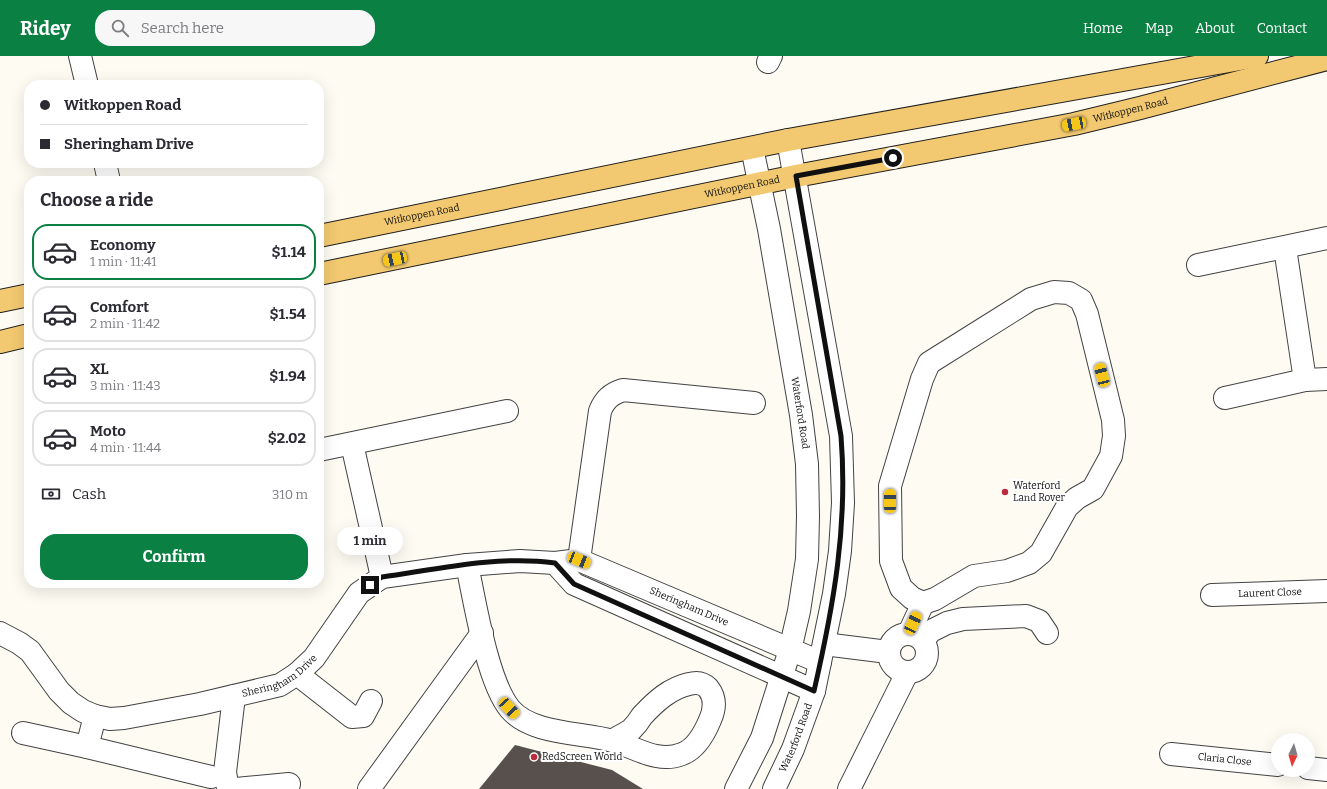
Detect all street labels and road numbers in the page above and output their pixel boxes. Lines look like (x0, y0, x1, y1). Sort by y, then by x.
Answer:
street label: Witkoppen Road (1092, 95, 1169, 125)
street label: Witkoppen Road (703, 173, 781, 201)
street label: Witkoppen Road (383, 201, 461, 229)
street label: Waterford Road (788, 376, 812, 450)
street label: Sheringham Drive (648, 584, 730, 629)
street label: Laurent Close (1238, 586, 1302, 600)
street label: Sheringham Drive (241, 652, 320, 700)
street label: Waterford Road (777, 702, 815, 774)
street label: Claria Close (1197, 751, 1252, 768)

